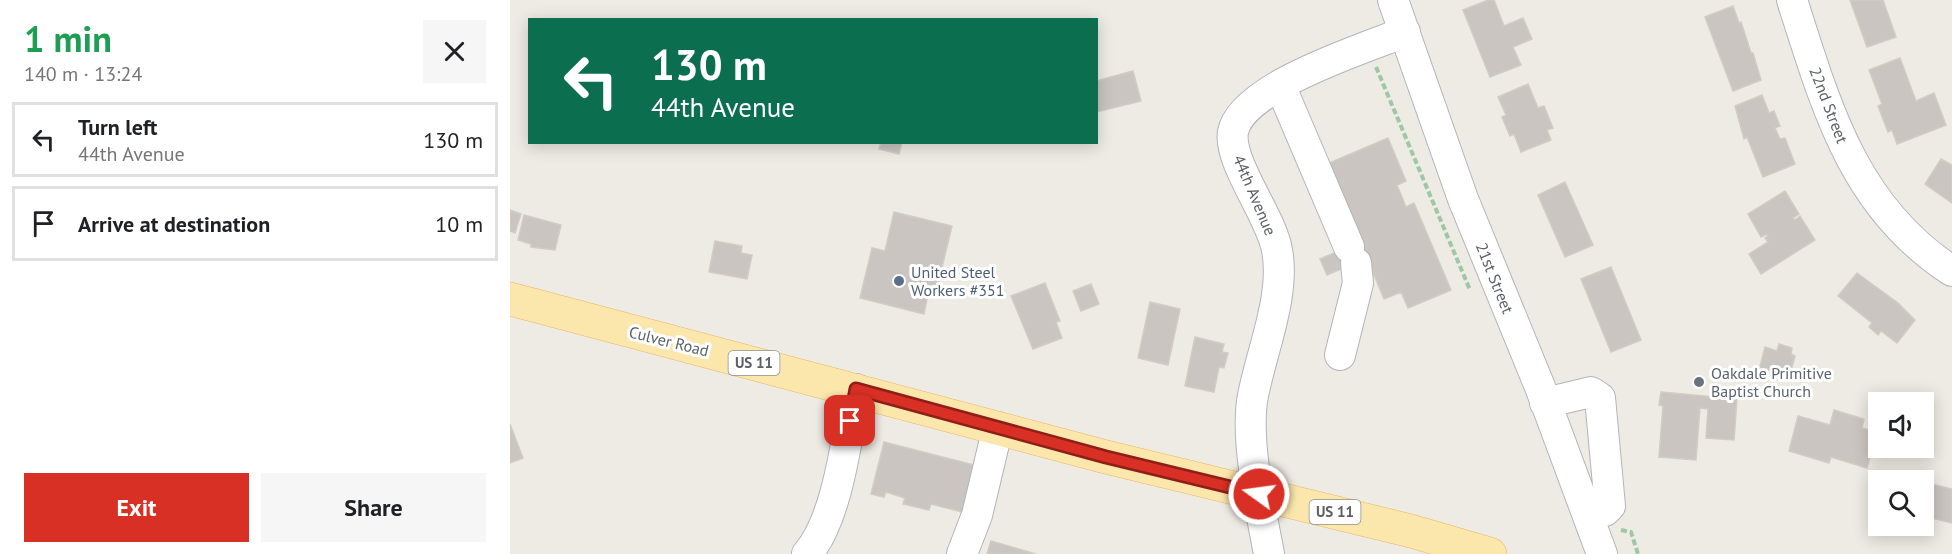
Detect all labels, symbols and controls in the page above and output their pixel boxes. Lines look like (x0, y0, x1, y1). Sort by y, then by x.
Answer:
text: 1 min (24, 15, 112, 62)
button: close (423, 20, 486, 83)
text: 130 m (651, 37, 767, 92)
icon: left (552, 42, 630, 120)
text: 140 m · 13:24 (24, 61, 142, 87)
street label: 22nd Street (1805, 64, 1853, 146)
text: 44th Avenue (651, 90, 795, 124)
text: Turn left (78, 113, 158, 141)
icon: left (27, 123, 60, 156)
text: 130 m (423, 126, 483, 154)
text: 44th Avenue (78, 141, 185, 167)
street label: 44th Avenue (1229, 152, 1281, 238)
icon: arrive (27, 207, 60, 240)
text: Arrive at destination (78, 210, 270, 238)
text: 10 m (435, 210, 483, 238)
street label: 21st Street (1472, 240, 1518, 317)
place label: United Steel Workers #351 (911, 262, 1005, 300)
marker: United Steel Workers #351 (892, 274, 906, 288)
street label: Culver Road (627, 321, 711, 361)
road number: US 11 (728, 351, 780, 375)
place label: Oakdale Primitive Baptist Church (1711, 363, 1832, 401)
marker: Oakdale Primitive Baptist Church (1692, 375, 1706, 389)
map controls (1868, 392, 1934, 536)
button: sound (1868, 392, 1934, 458)
pin (824, 395, 875, 446)
icon: arrive (833, 404, 866, 437)
position arrow (1227, 462, 1291, 526)
button: search (1868, 470, 1934, 536)
button: Exit (24, 473, 249, 542)
button: Share (261, 473, 486, 542)
road number: US 11 (1310, 500, 1360, 524)

